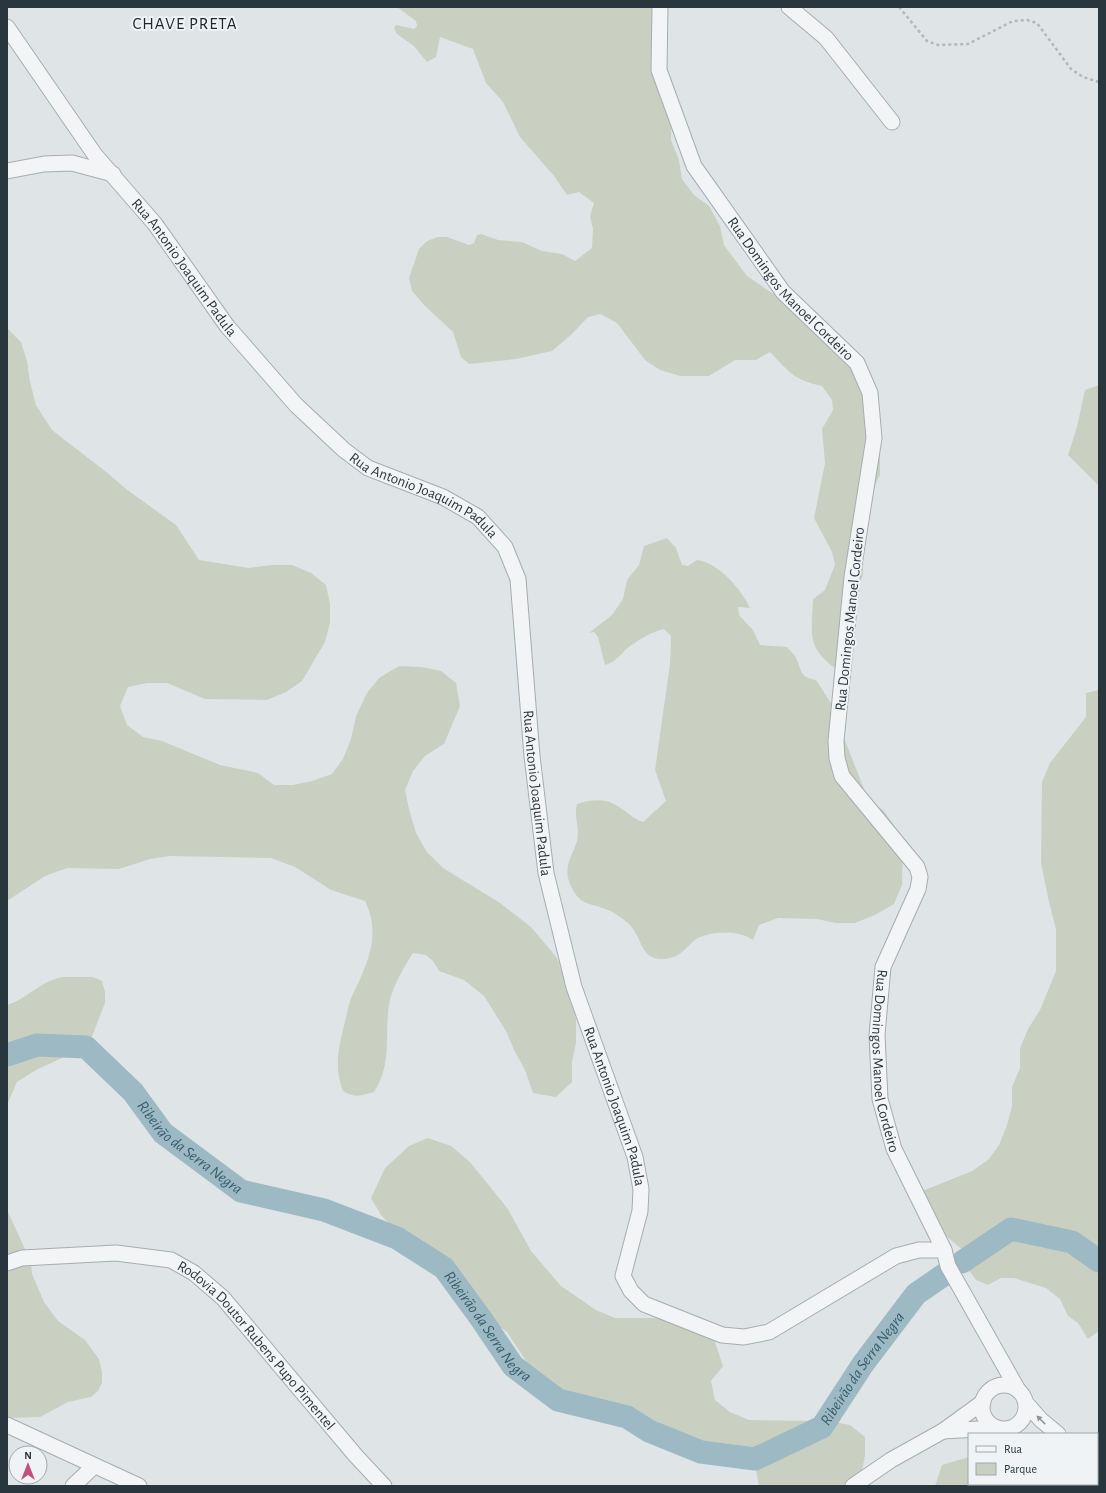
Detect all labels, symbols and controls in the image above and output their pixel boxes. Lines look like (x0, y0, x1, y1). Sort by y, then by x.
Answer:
district label: CHAVE PRETA (132, 15, 238, 32)
street label: Rua Antonio Joaquim Padula (129, 195, 240, 339)
street label: Rua Domingos Manoel Cordeiro (725, 214, 857, 363)
street label: Rua Antonio Joaquim Padula (347, 450, 501, 541)
street label: Rua Domingos Manoel Cordeiro (833, 526, 867, 712)
street label: Rua Antonio Joaquim Padula (521, 710, 554, 877)
street label: Rua Domingos Manoel Cordeiro (869, 969, 902, 1154)
street label: Rua Antonio Joaquim Padula (581, 1025, 648, 1187)
water label: Ribeirão da Serra Negra (134, 1098, 245, 1197)
street label: Rodovia Doutor Rubens Pupo Pimentel (175, 1258, 338, 1433)
water label: Ribeirão da Serra Negra (441, 1268, 534, 1385)
water label: Ribeirão da Serra Negra (817, 1309, 907, 1428)
one-way arrow (1036, 1415, 1046, 1425)
legend (968, 1433, 1098, 1485)
text: Rua (1004, 1443, 1023, 1455)
north arrow (8, 1445, 48, 1485)
text: N (24, 1450, 32, 1461)
text: Parque (1004, 1463, 1037, 1475)

